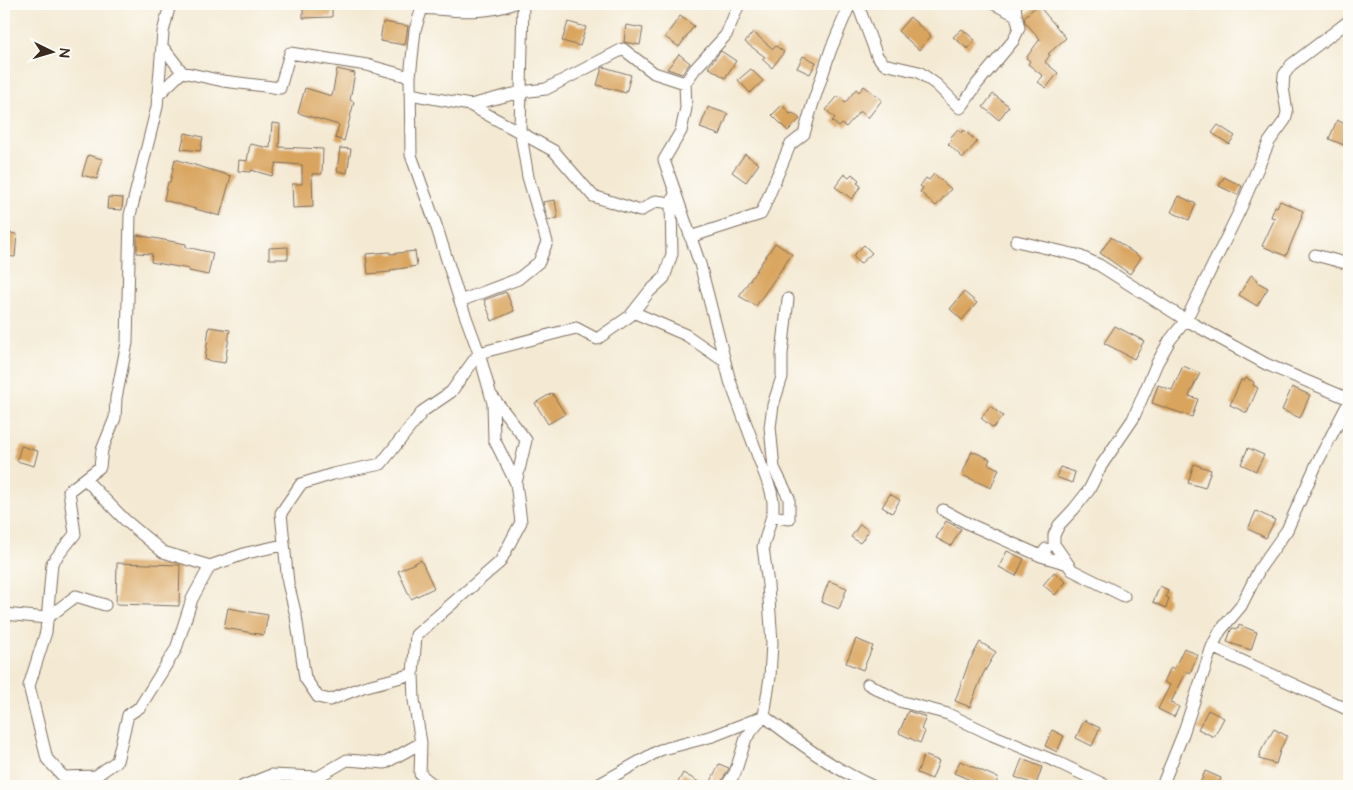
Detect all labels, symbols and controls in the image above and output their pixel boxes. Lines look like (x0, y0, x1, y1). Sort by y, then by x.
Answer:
north arrow (28, 28, 78, 78)
text: N (54, 48, 74, 59)

